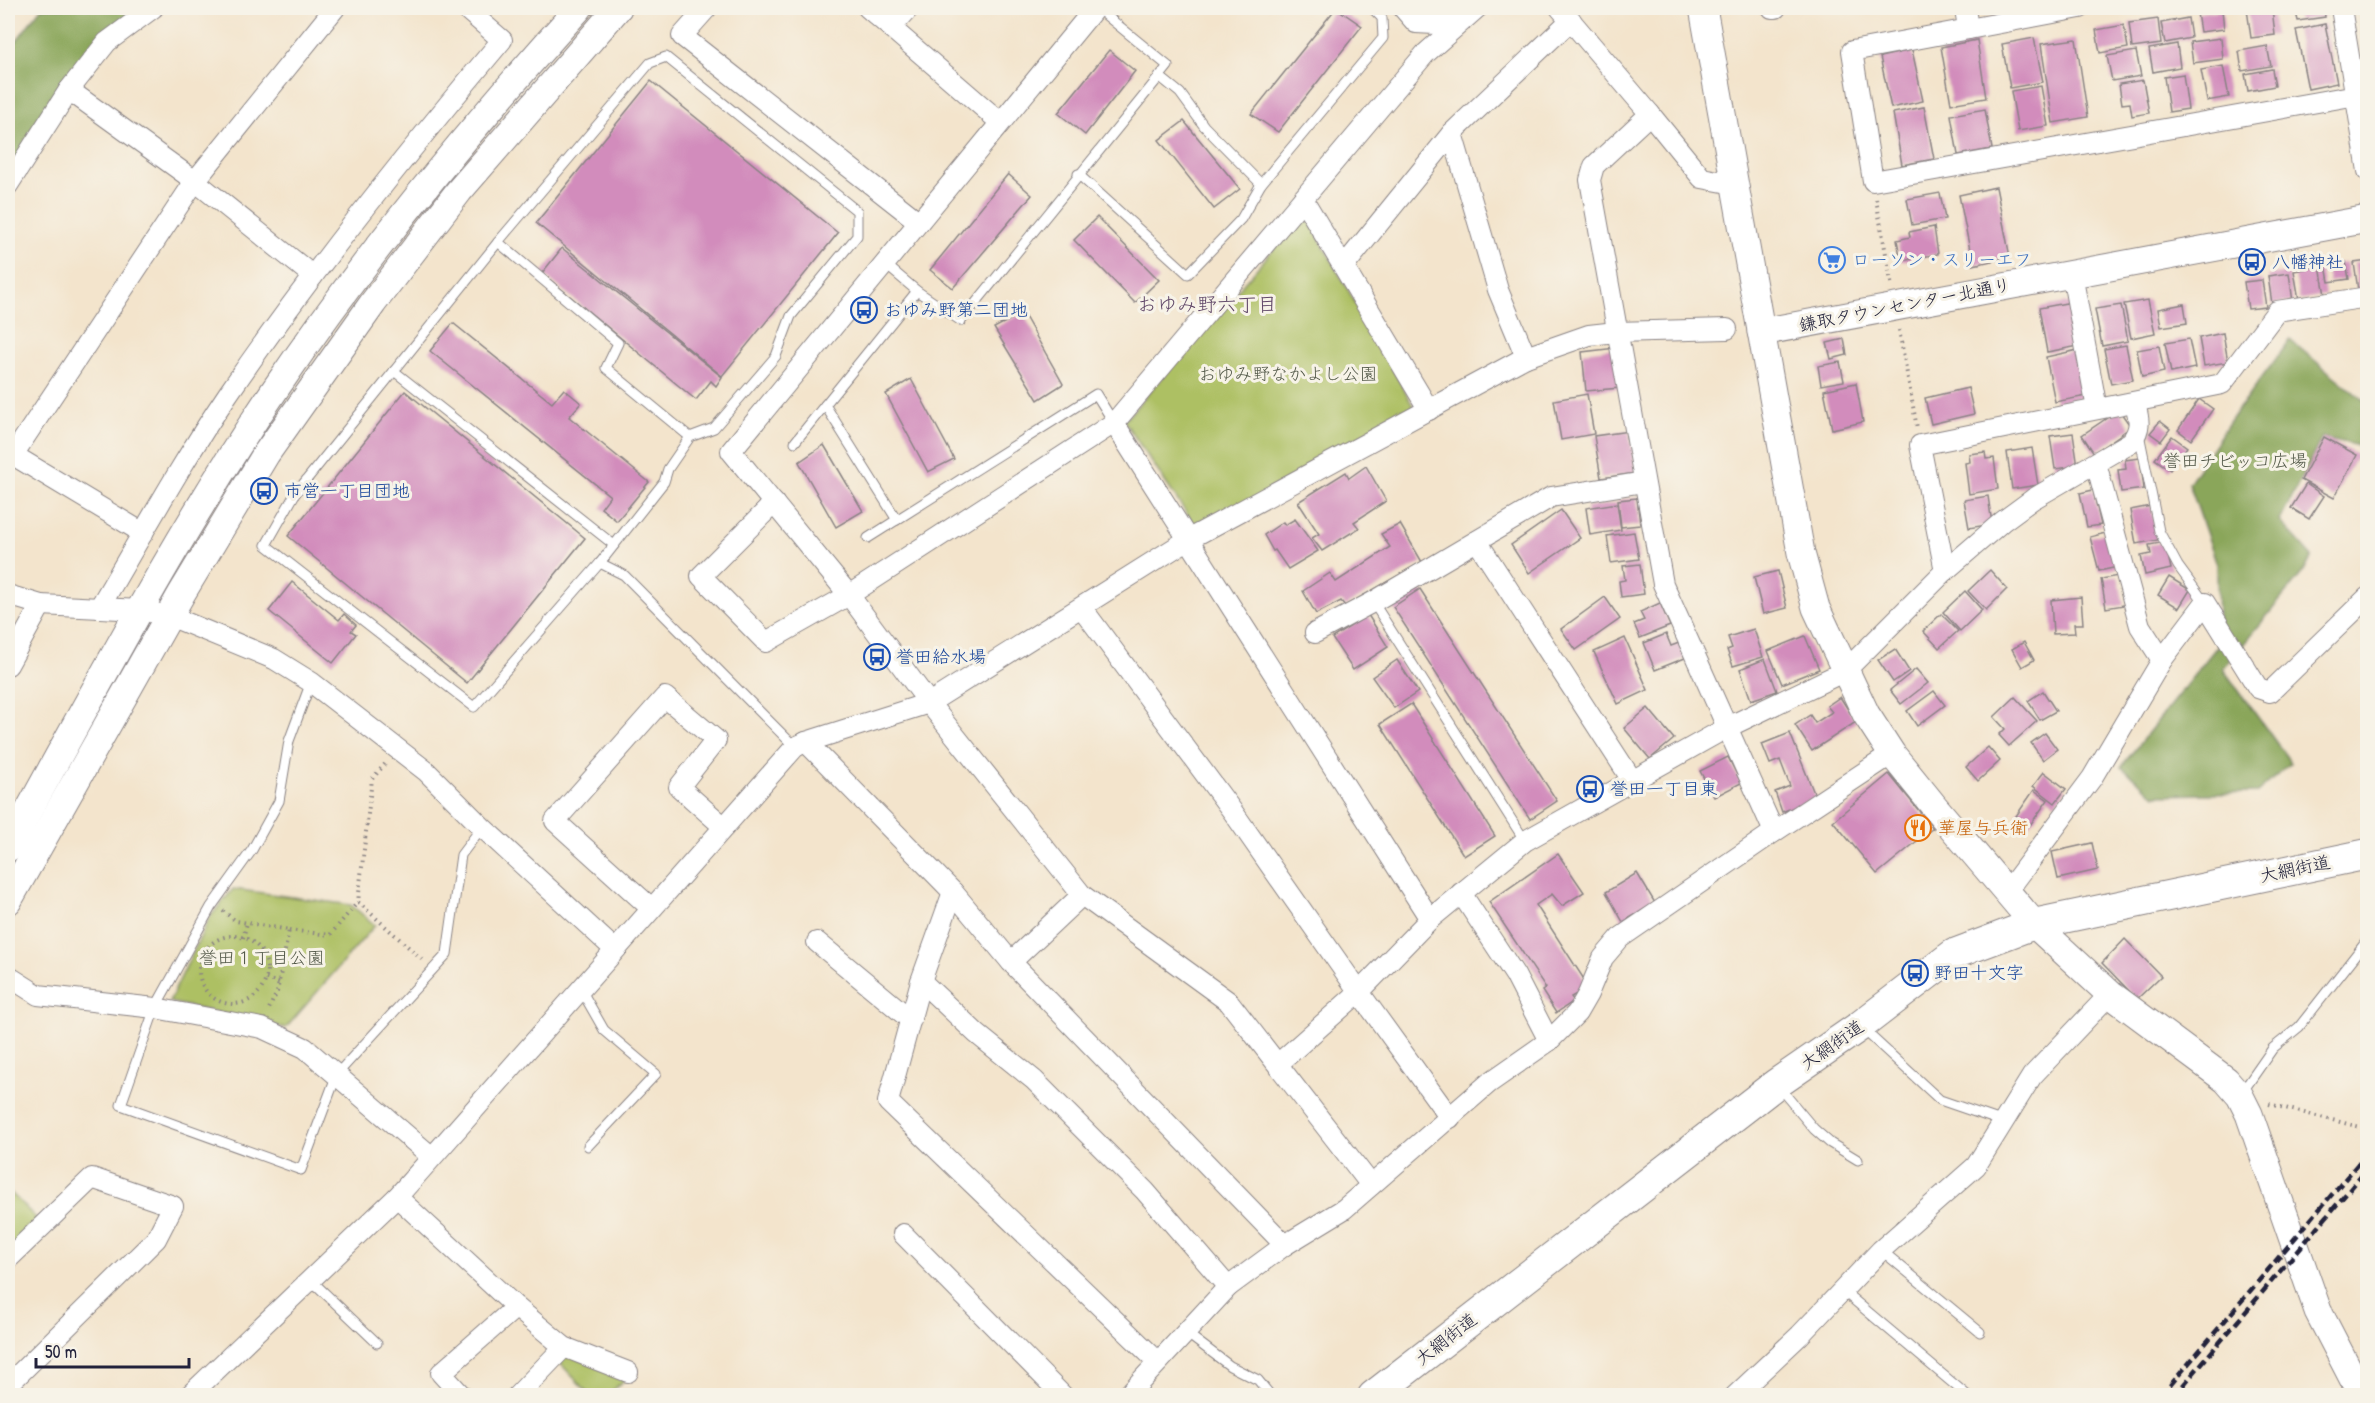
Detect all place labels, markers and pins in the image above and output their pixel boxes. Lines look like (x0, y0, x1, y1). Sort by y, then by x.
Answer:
supermarket icon: ローソン・スリーエフ (1817, 245, 1847, 275)
place label: ローソン・スリーエフ (1852, 247, 2032, 272)
bus stop icon: 八幡神社 (2237, 247, 2267, 277)
place label: 八幡神社 (2272, 249, 2344, 274)
bus stop icon: おゆみ野第二団地 (849, 295, 879, 325)
place label: おゆみ野第二団地 (884, 297, 1028, 322)
bus stop icon: 市営一丁目団地 (249, 476, 279, 506)
place label: 市営一丁目団地 (284, 478, 410, 503)
bus stop icon: 誉田給水場 (862, 642, 892, 672)
place label: 誉田給水場 (896, 644, 986, 669)
bus stop icon: 誉田一丁目東 (1575, 774, 1605, 804)
place label: 誉田一丁目東 (1610, 776, 1718, 801)
restaurant icon: 華屋与兵衛 (1903, 813, 1933, 843)
place label: 華屋与兵衛 (1938, 815, 2028, 840)
bus stop icon: 野田十文字 (1900, 958, 1930, 988)
place label: 野田十文字 (1934, 960, 2024, 985)

